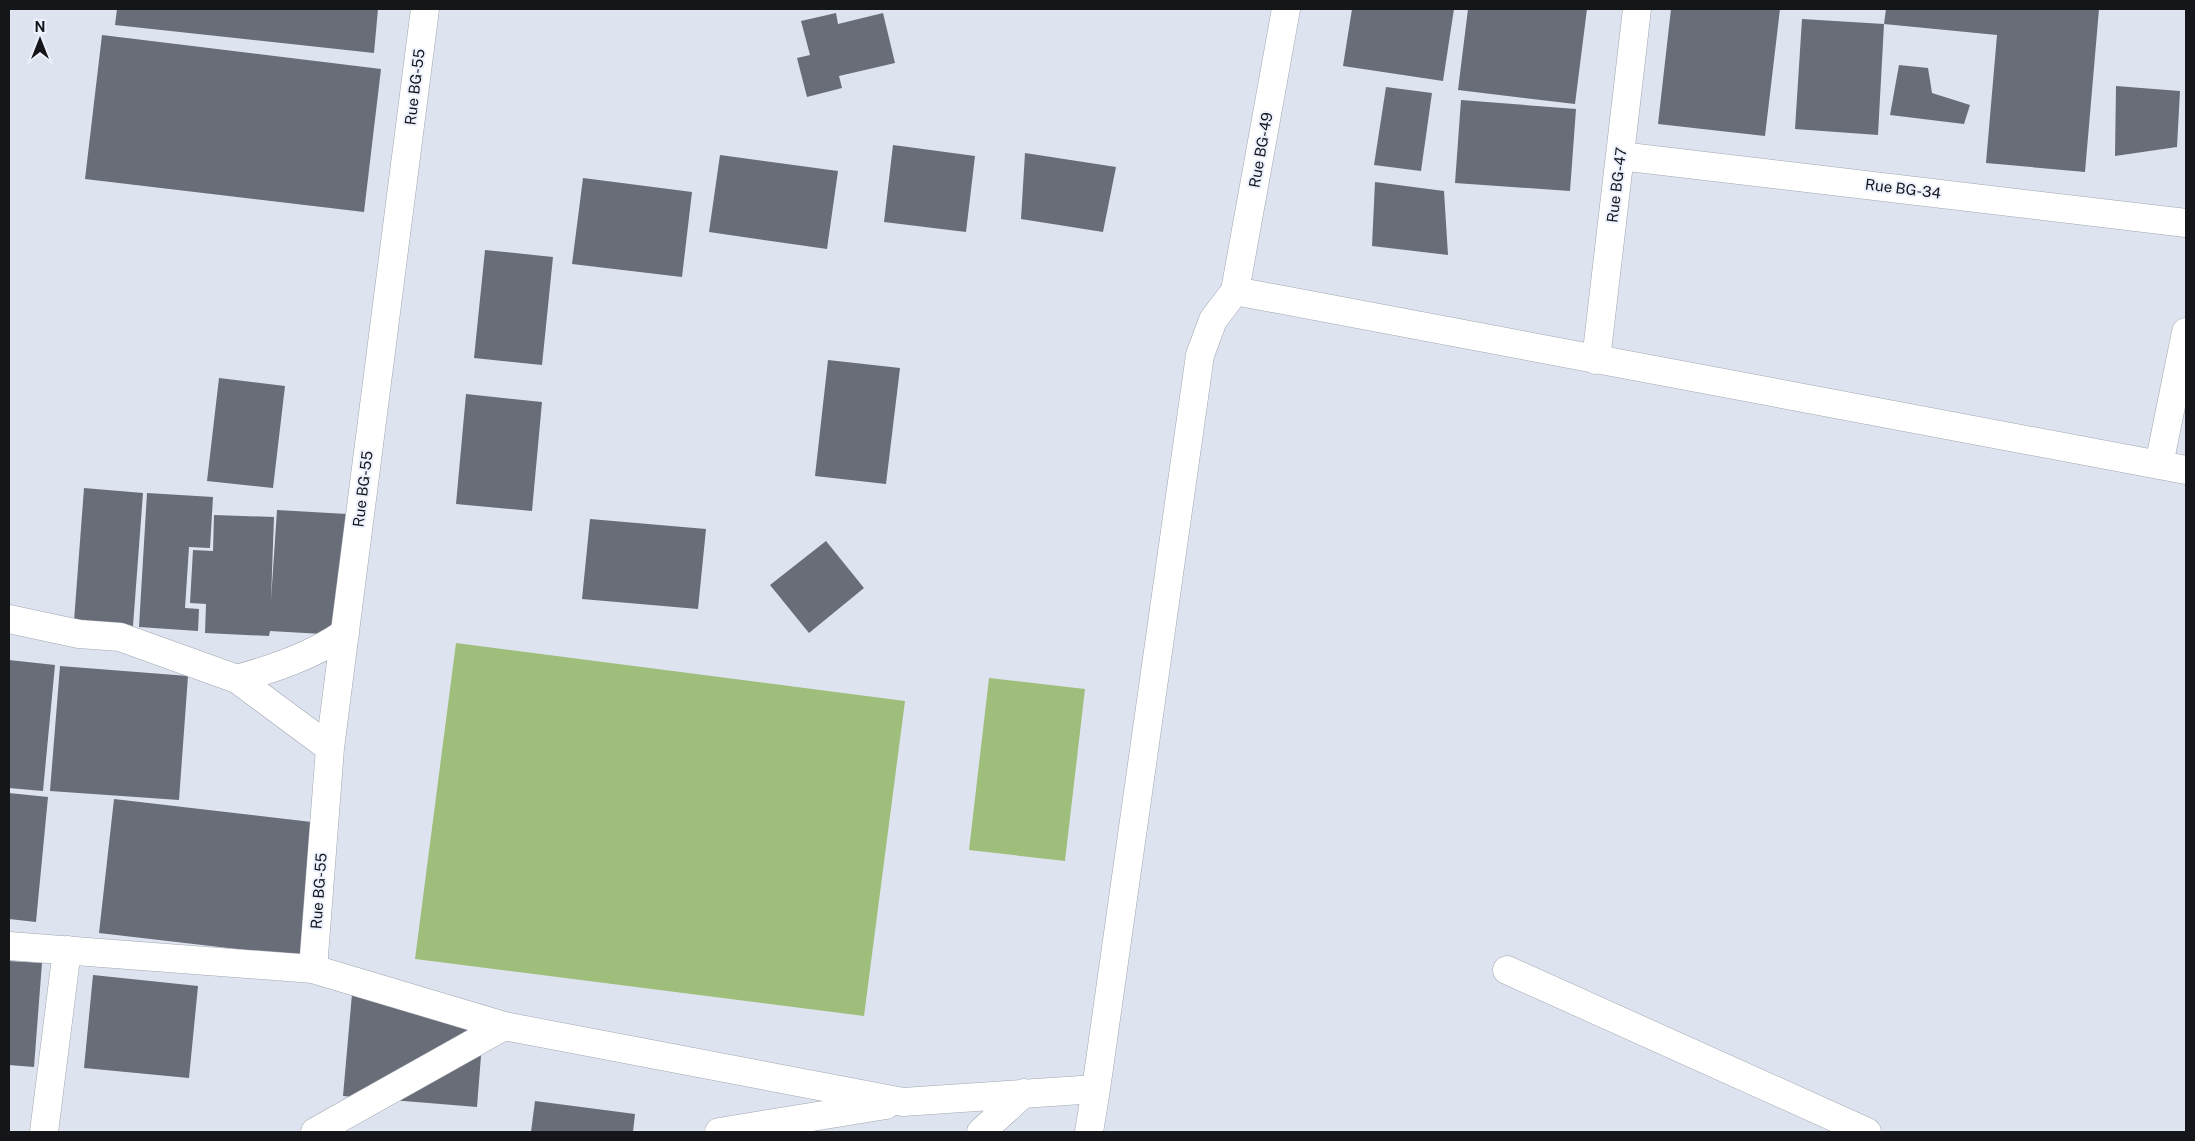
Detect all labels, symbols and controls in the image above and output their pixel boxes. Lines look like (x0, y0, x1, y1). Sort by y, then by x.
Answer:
north arrow (15, 15, 65, 65)
text: N (35, 19, 45, 35)
street label: Rue BG-55 (401, 48, 428, 126)
street label: Rue BG-49 (1246, 111, 1275, 189)
street label: Rue BG-47 (1603, 146, 1630, 224)
street label: Rue BG-34 (1864, 175, 1942, 202)
street label: Rue BG-55 (349, 450, 376, 528)
street label: Rue BG-55 (307, 852, 330, 930)

